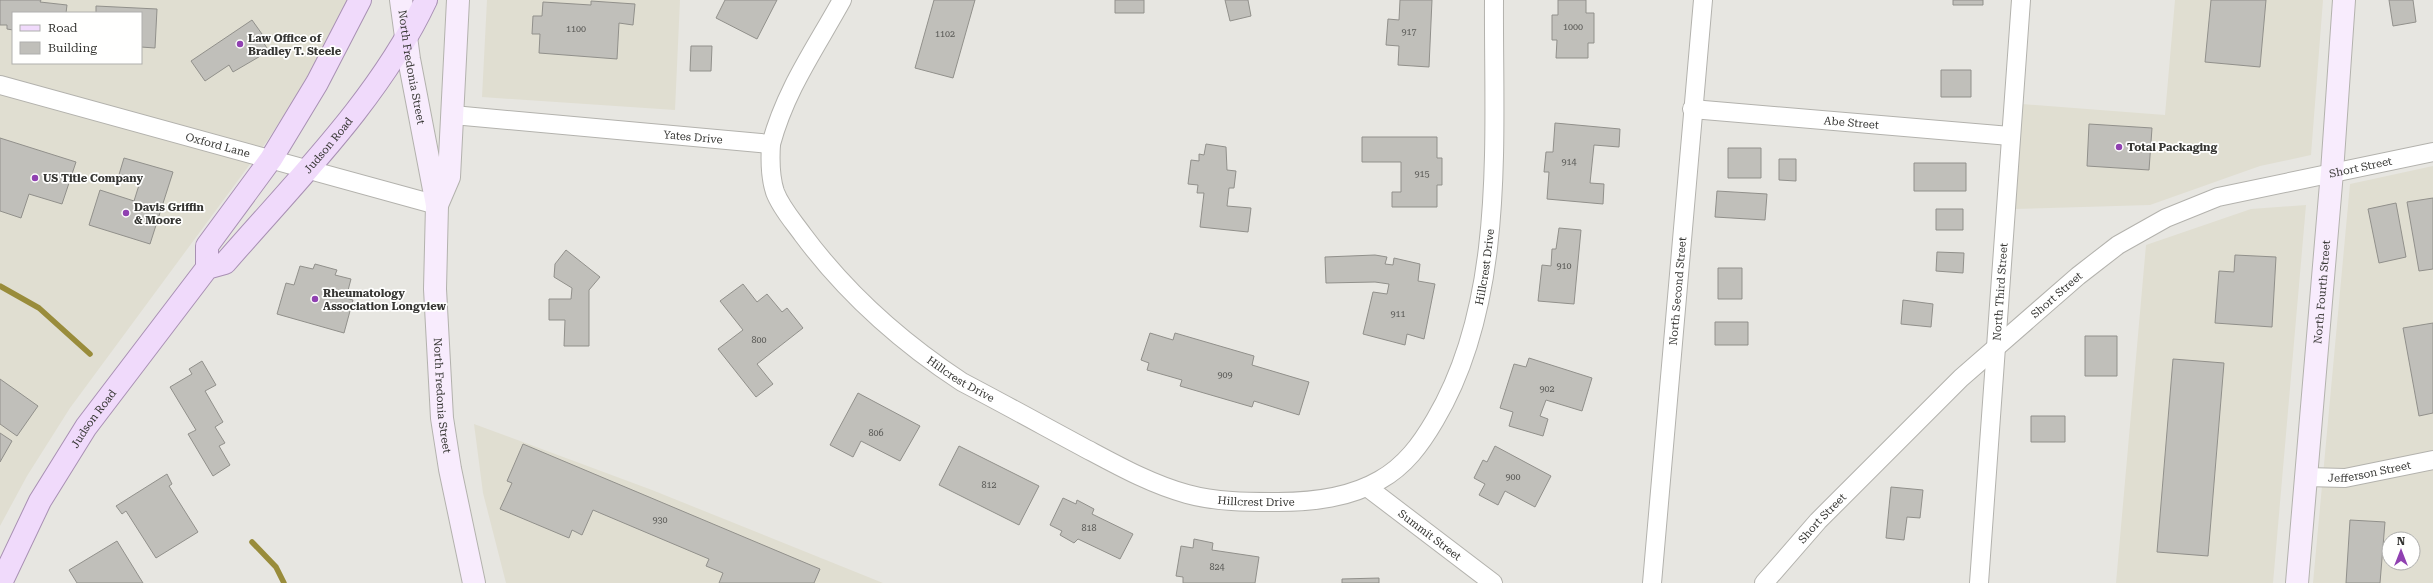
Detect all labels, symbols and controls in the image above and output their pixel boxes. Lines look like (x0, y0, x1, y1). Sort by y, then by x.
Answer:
street label: North Fredonia Street (396, 9, 428, 126)
legend (12, 12, 142, 64)
text: Road (48, 21, 78, 35)
house number: 1000 (1563, 22, 1583, 32)
house number: 1100 (566, 24, 586, 34)
house number: 917 (1401, 27, 1417, 37)
house number: 1102 (935, 29, 955, 39)
place label: Law Office of Bradley T. Steele (248, 32, 342, 58)
marker: Law Office of Bradley T. Steele (235, 39, 245, 49)
text: Building (48, 41, 97, 55)
street label: Abe Street (1823, 114, 1880, 131)
street label: Judson Road (301, 115, 355, 176)
street label: Yates Drive (663, 128, 723, 146)
street label: Oxford Lane (184, 130, 252, 160)
place label: Total Packaging (2127, 141, 2217, 154)
marker: Total Packaging (2114, 142, 2124, 152)
street label: Short Street (2328, 154, 2393, 180)
house number: 914 (1561, 157, 1577, 167)
house number: 915 (1414, 169, 1430, 179)
place label: US Title Company (43, 172, 144, 185)
marker: US Title Company (30, 173, 40, 183)
place label: Davis Griffin & Moore (134, 201, 204, 227)
marker: Davis Griffin & Moore (121, 208, 131, 218)
street label: Hillcrest Drive (1472, 228, 1496, 306)
street label: North Second Street (1666, 236, 1689, 346)
street label: North Fourth Street (2311, 240, 2333, 345)
street label: North Third Street (1990, 242, 2010, 341)
house number: 910 (1556, 261, 1572, 271)
street label: Short Street (2028, 269, 2085, 321)
place label: Rheumatology Association Longview (323, 287, 446, 313)
marker: Rheumatology Association Longview (310, 294, 320, 304)
house number: 911 (1390, 309, 1406, 319)
house number: 800 (751, 335, 767, 345)
street label: North Fredonia Street (431, 337, 454, 454)
street label: Hillcrest Drive (924, 353, 997, 405)
house number: 909 (1217, 370, 1233, 380)
house number: 902 (1539, 384, 1555, 394)
street label: Judson Road (68, 387, 119, 450)
house number: 806 (868, 428, 884, 438)
street label: Jefferson Street (2328, 458, 2412, 485)
house number: 900 (1505, 472, 1521, 482)
house number: 812 (981, 480, 997, 490)
street label: Short Street (1795, 490, 1849, 546)
street label: Hillcrest Drive (1217, 493, 1295, 509)
street label: Summit Street (1396, 507, 1464, 563)
house number: 930 (652, 515, 668, 525)
house number: 818 (1081, 523, 1097, 533)
north arrow (2381, 531, 2421, 571)
text: N (2397, 535, 2406, 548)
house number: 824 (1209, 562, 1225, 572)

